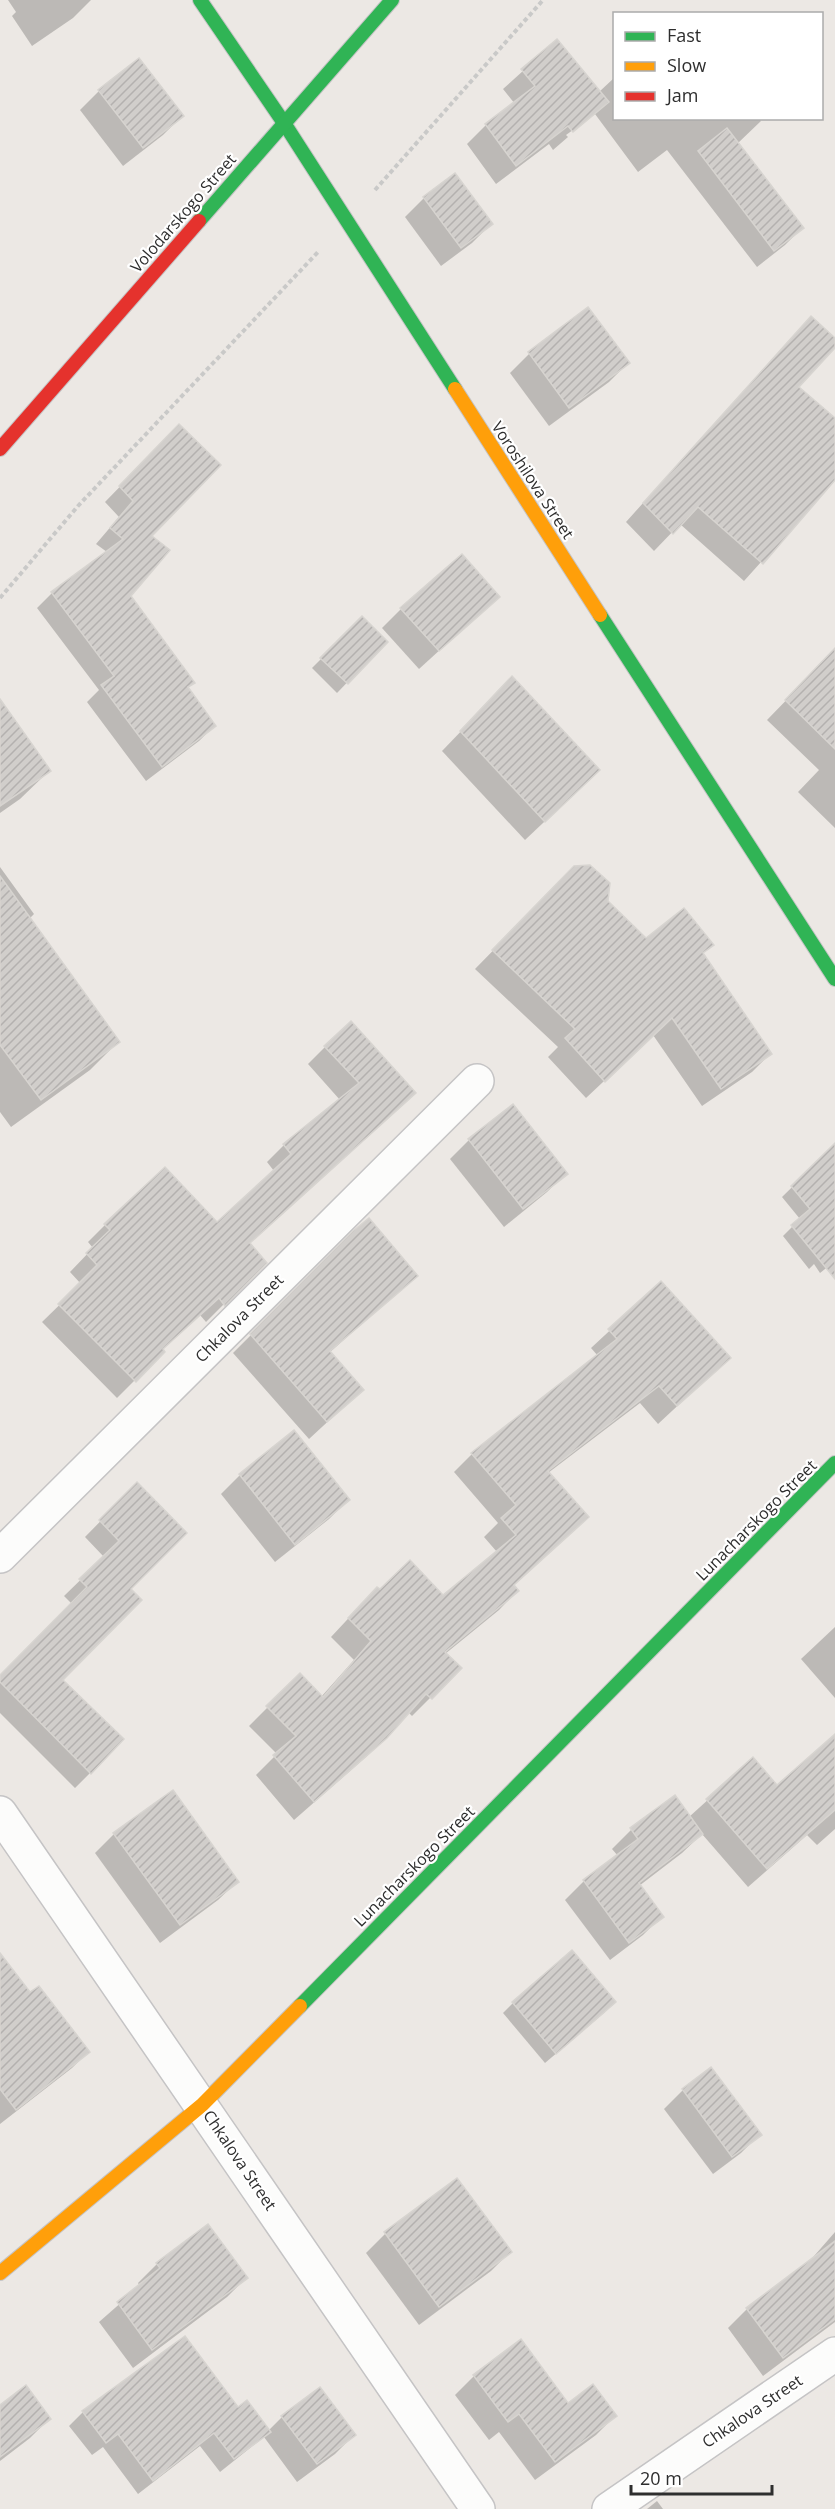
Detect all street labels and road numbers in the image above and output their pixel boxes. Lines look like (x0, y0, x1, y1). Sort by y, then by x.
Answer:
street label: Volodarskogo Street (125, 149, 241, 277)
street label: Voroshilova Street (487, 417, 579, 543)
street label: Chkalova Street (190, 1269, 288, 1367)
street label: Lunacharskogo Street (691, 1455, 821, 1585)
street label: Lunacharskogo Street (349, 1801, 479, 1931)
street label: Chkalova Street (198, 2106, 282, 2215)
street label: Chkalova Street (698, 2369, 807, 2453)

